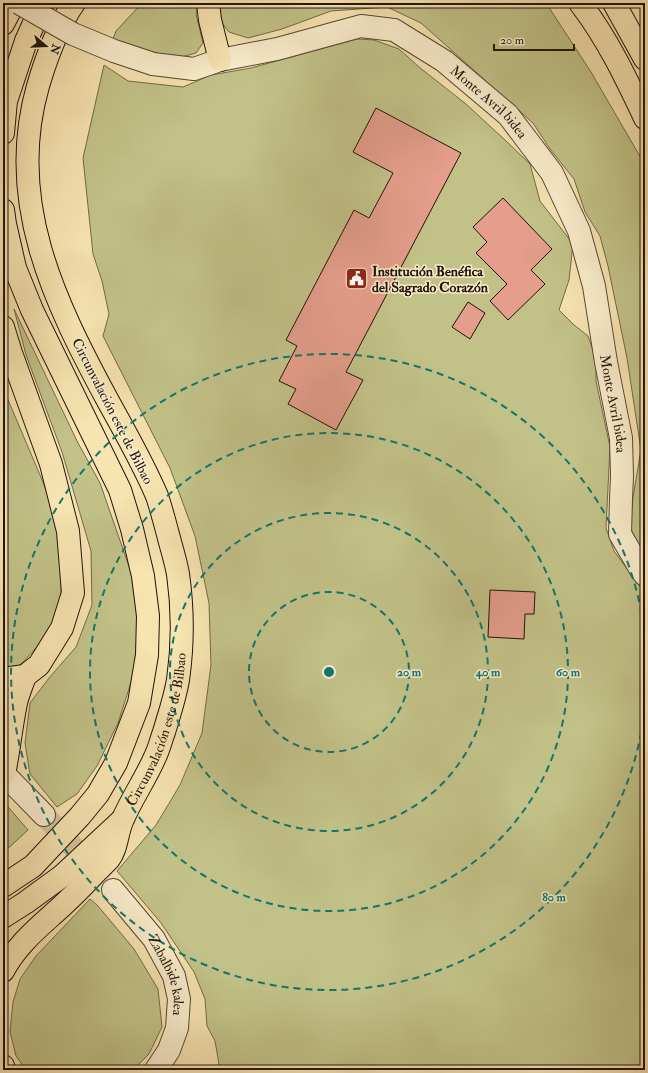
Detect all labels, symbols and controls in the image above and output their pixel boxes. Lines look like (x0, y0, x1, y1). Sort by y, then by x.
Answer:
north arrow (26, 26, 66, 66)
scale bar (494, 26, 574, 52)
text: 20 m (500, 33, 525, 48)
text: N (47, 41, 63, 57)
street label: Monte Avril bidea (447, 62, 531, 142)
place label: Institución Benéfica del Sagrado Corazón (372, 263, 489, 297)
public building icon: Institución Benéfica del Sagrado Corazón (343, 266, 369, 292)
street label: Circunvalación este de Bilbao (68, 335, 157, 487)
street label: Monte Avril bidea (596, 354, 629, 453)
street label: Circunvalación este de Bilbao (123, 652, 190, 809)
centre of rings (322, 665, 336, 679)
text: 20 m (397, 665, 422, 680)
text: 40 m (475, 665, 501, 680)
text: 60 m (556, 665, 581, 680)
text: 80 m (542, 890, 566, 905)
street label: Zabalbide kalea (144, 932, 187, 1016)

